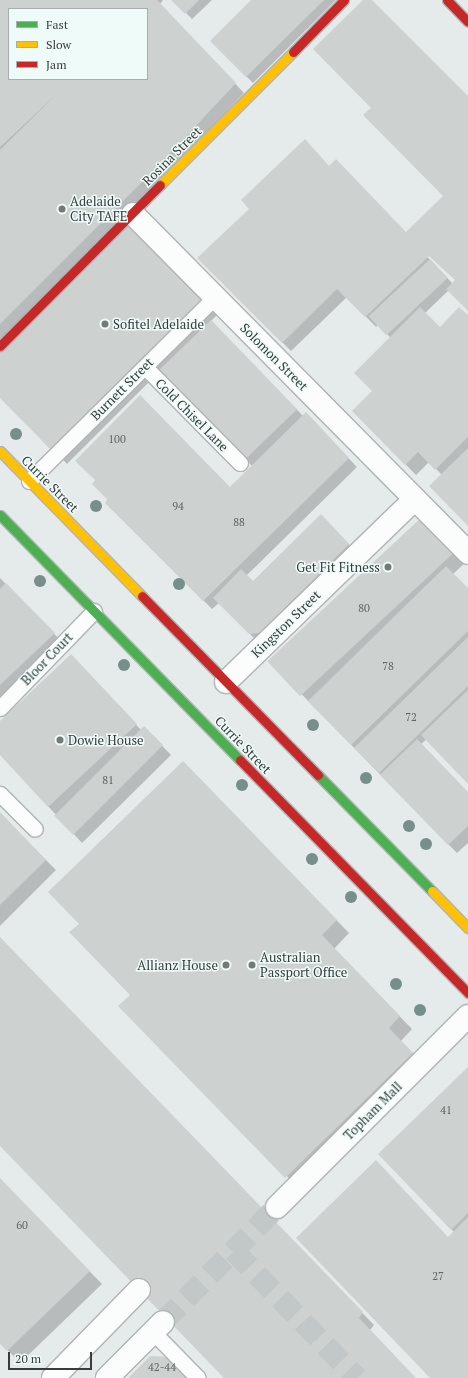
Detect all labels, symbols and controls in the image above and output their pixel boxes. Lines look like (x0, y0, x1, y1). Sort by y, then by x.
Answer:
legend (8, 8, 148, 80)
text: Fast (46, 17, 68, 32)
text: Slow (46, 37, 71, 52)
text: Jam (46, 57, 67, 72)
street label: Rosina Street (139, 123, 205, 189)
place label: Adelaide City TAFE (70, 194, 127, 225)
marker: Adelaide City TAFE (57, 204, 67, 214)
place label: Sofitel Adelaide (113, 316, 204, 332)
marker: Sofitel Adelaide (100, 319, 110, 329)
street label: Solomon Street (237, 320, 311, 394)
street label: Burnett Street (87, 354, 157, 424)
street label: Cold Chisel Lane (152, 375, 232, 455)
house number: 100 (108, 432, 126, 446)
street label: Currie Street (18, 452, 82, 516)
house number: 94 (172, 499, 184, 513)
house number: 88 (233, 515, 245, 529)
place label: Get Fit Fitness (296, 559, 380, 575)
marker: Get Fit Fitness (383, 562, 393, 572)
street label: Kingston Street (248, 587, 324, 661)
house number: 80 (358, 601, 370, 615)
street label: Bloor Court (18, 629, 76, 689)
house number: 78 (382, 659, 394, 673)
house number: 72 (405, 710, 417, 724)
street label: Currie Street (212, 713, 274, 777)
place label: Dowie House (68, 732, 144, 748)
marker: Dowie House (55, 735, 65, 745)
house number: 81 (102, 773, 114, 787)
place label: Australian Passport Office (260, 950, 347, 981)
place label: Allianz House (137, 957, 218, 973)
marker: Allianz House (221, 960, 231, 970)
marker: Australian Passport Office (247, 960, 257, 970)
street label: Topham Mall (341, 1079, 405, 1143)
house number: 41 (440, 1103, 452, 1117)
house number: 60 (16, 1218, 28, 1232)
house number: 27 (432, 1269, 444, 1283)
scale bar (10, 1344, 94, 1370)
text: 20 m (15, 1351, 41, 1366)
house number: 42-44 (148, 1360, 176, 1374)

